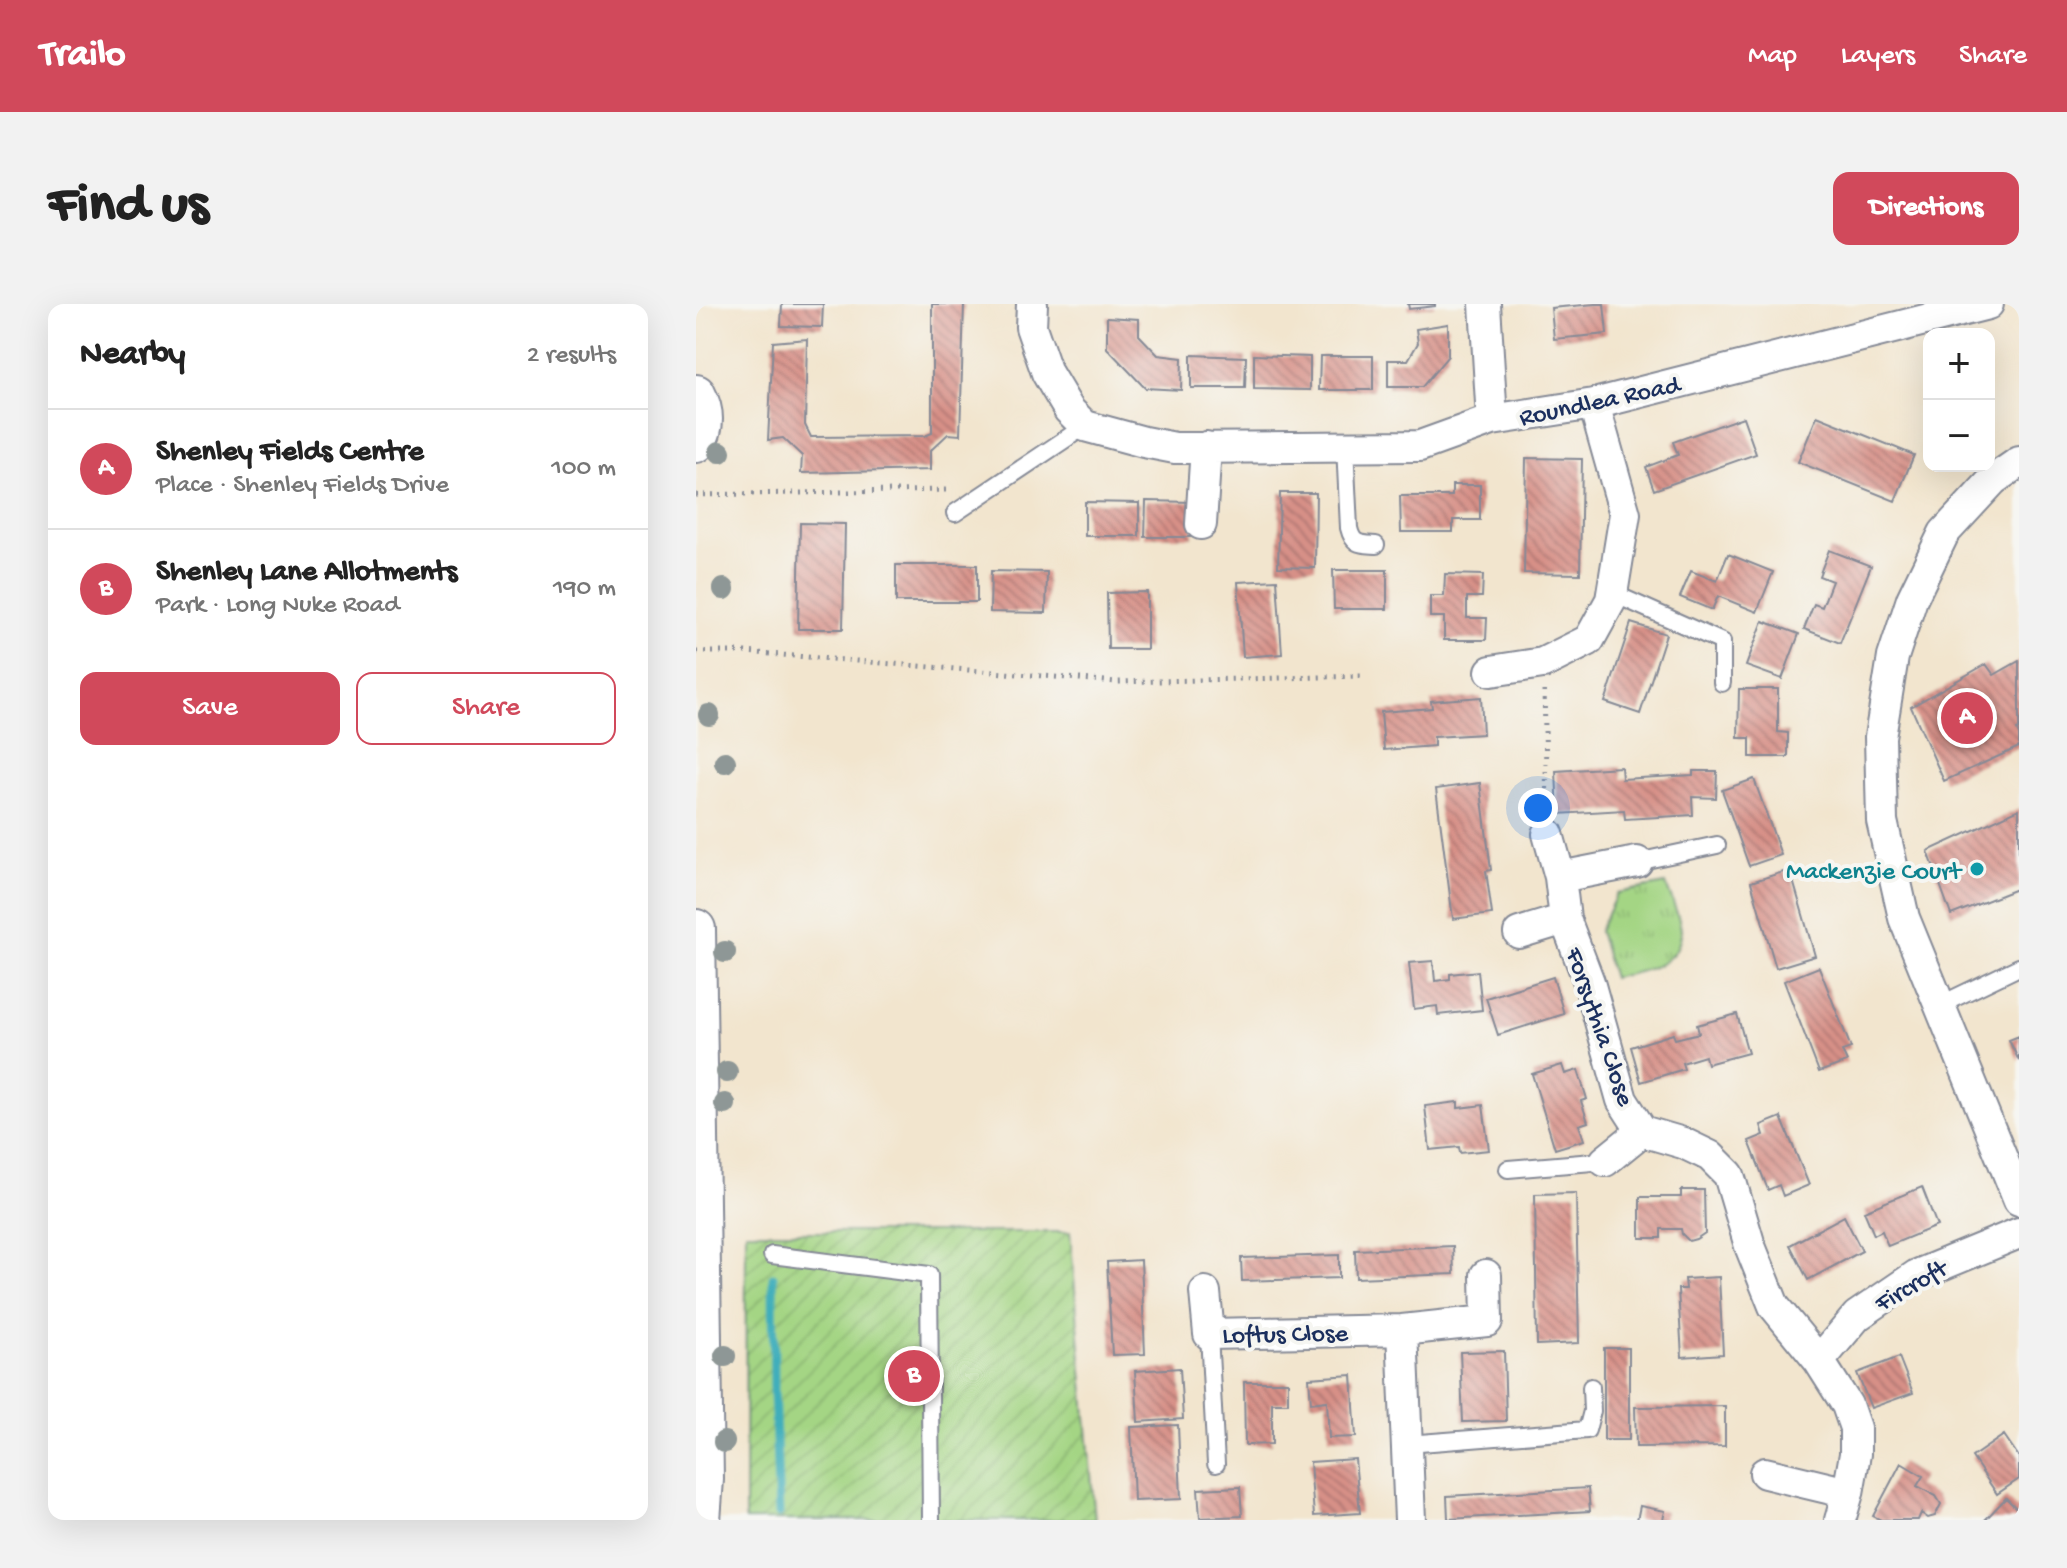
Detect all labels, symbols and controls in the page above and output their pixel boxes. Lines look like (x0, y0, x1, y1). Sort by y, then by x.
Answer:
text: Trailo (40, 34, 126, 78)
text: Map (1748, 40, 1797, 73)
text: Layers (1841, 40, 1915, 73)
text: Share (1959, 40, 2027, 73)
button: Directions (1833, 172, 2019, 245)
text: Find us (48, 175, 208, 241)
map controls (1923, 328, 1995, 472)
button: + (1923, 328, 1995, 400)
text: Nearby (80, 336, 185, 376)
text: 2 results (527, 341, 616, 372)
street label: Roundlea Road (1517, 371, 1685, 436)
button: − (1923, 400, 1995, 472)
text: Shenley Fields Centre (156, 436, 424, 471)
text: A (98, 454, 114, 485)
text: 100 m (551, 454, 616, 485)
text: Place · Shenley Fields Drive (156, 471, 449, 502)
text: Shenley Lane Allotments (156, 556, 457, 591)
text: B (99, 574, 113, 605)
text: 190 m (553, 574, 616, 605)
text: Park · Long Nuke Road (156, 591, 400, 622)
button: Save (80, 672, 340, 745)
button: Share (356, 672, 616, 745)
pin: A (1941, 688, 1993, 748)
your location (1518, 788, 1558, 828)
place label: Mackenzie Court (1786, 858, 1963, 889)
marker: Mackenzie Court (1968, 860, 1986, 878)
street label: Forsythia Close (1556, 943, 1640, 1111)
street label: Fircroft (1870, 1254, 1956, 1321)
street label: Loftus Close (1222, 1320, 1349, 1353)
pin: B (888, 1346, 940, 1406)

